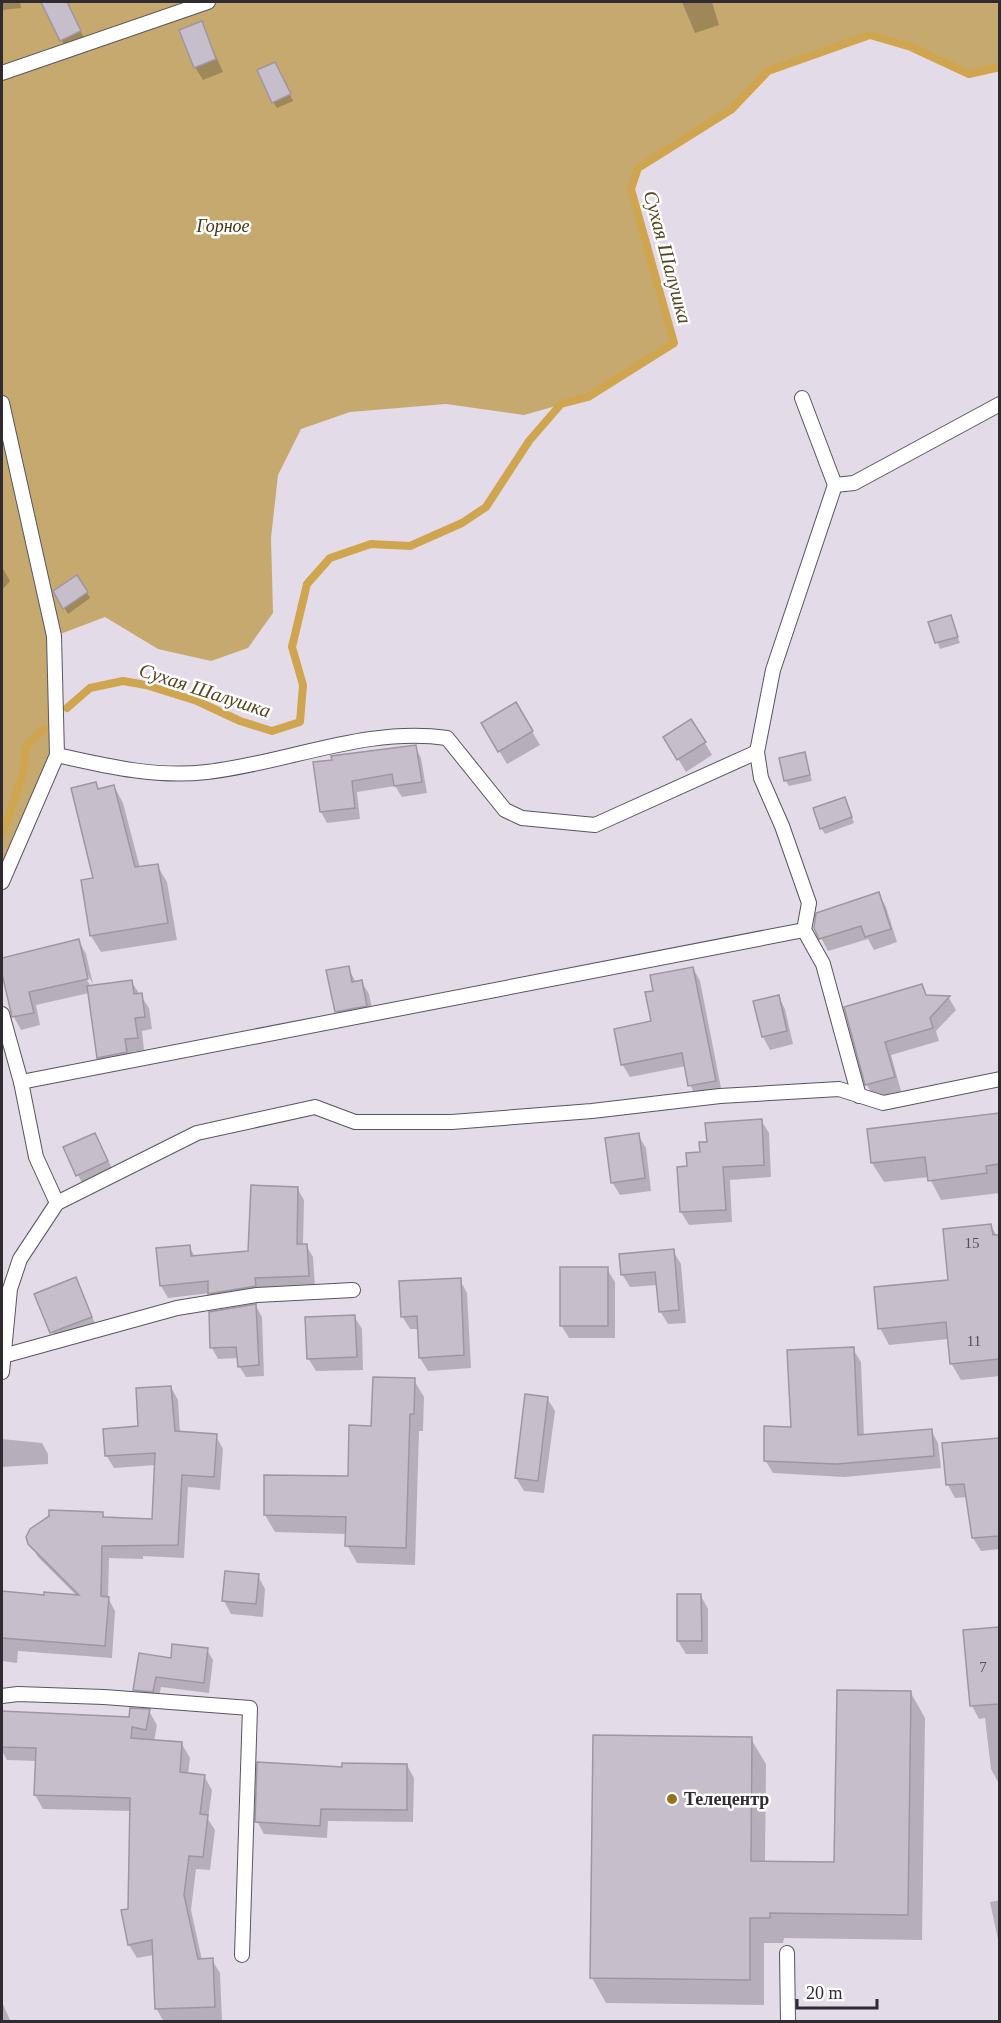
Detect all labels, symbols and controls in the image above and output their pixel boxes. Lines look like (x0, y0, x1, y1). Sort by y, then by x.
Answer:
water label: Сухая Шалушка (639, 188, 696, 326)
park label: Горное (195, 216, 250, 236)
water label: Сухая Шалушка (136, 658, 274, 723)
house number: 15 (965, 1235, 980, 1251)
house number: 11 (967, 1333, 981, 1349)
house number: 7 (979, 1659, 987, 1675)
place label: Телецентр (684, 1789, 769, 1809)
marker: Телецентр (665, 1792, 679, 1806)
scale bar (797, 1972, 876, 2010)
text: 20 m (806, 1983, 843, 2003)

